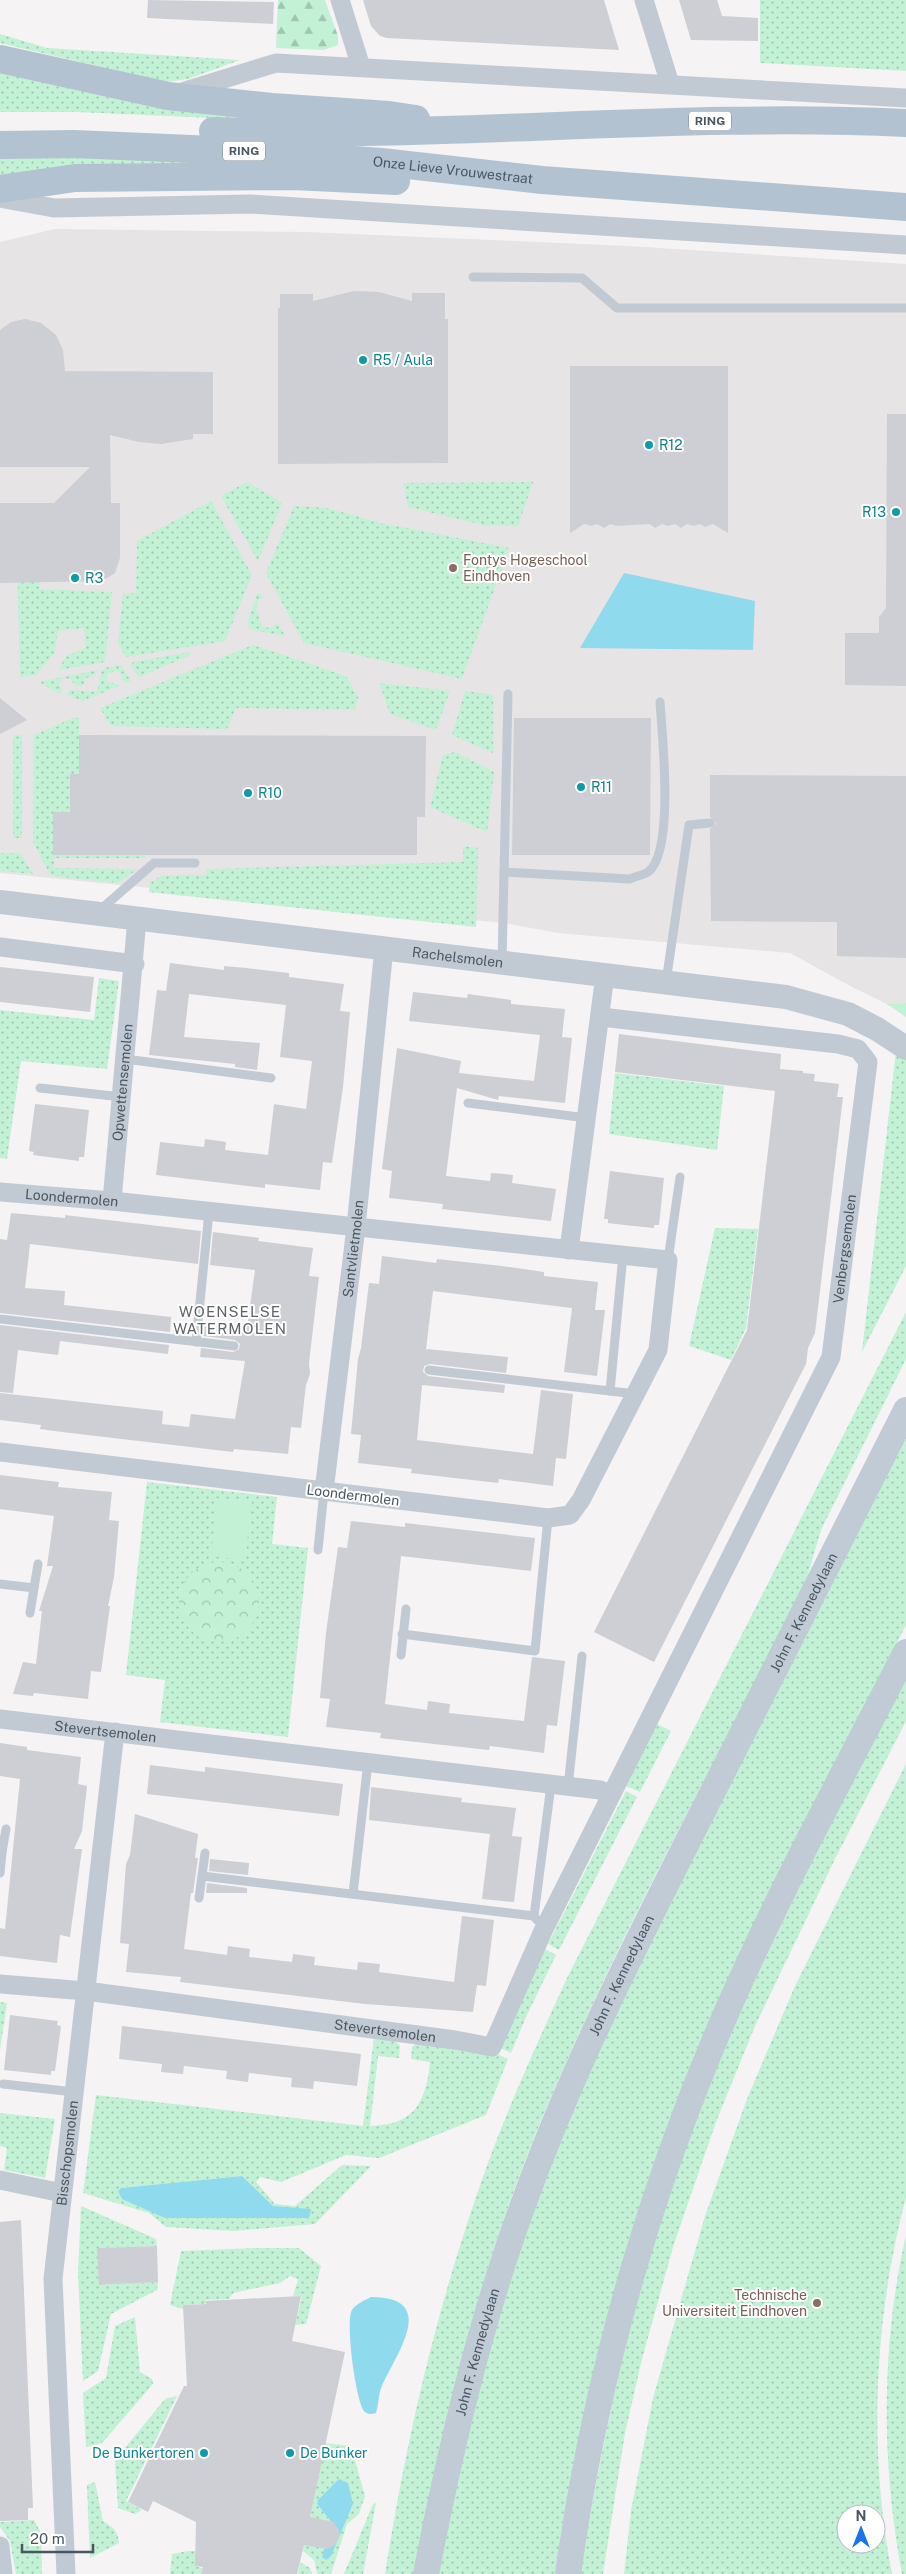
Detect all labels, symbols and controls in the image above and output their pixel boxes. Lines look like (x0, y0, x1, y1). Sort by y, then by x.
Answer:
road number: RING (689, 112, 731, 130)
road number: RING (223, 142, 265, 160)
street label: Onze Lieve Vrouwestraat (372, 153, 534, 187)
place label: R5 / Aula (373, 352, 433, 368)
marker: R5 / Aula (357, 354, 369, 366)
place label: R12 (659, 437, 683, 453)
marker: R12 (643, 439, 655, 451)
place label: R13 (862, 504, 886, 520)
marker: R13 (890, 506, 902, 518)
place label: Fontys Hogeschool Eindhoven (463, 552, 588, 584)
marker: Fontys Hogeschool Eindhoven (447, 562, 459, 574)
place label: R3 (85, 570, 103, 586)
marker: R3 (69, 572, 81, 584)
place label: R11 (591, 779, 612, 795)
marker: R11 (575, 781, 587, 793)
place label: R10 (258, 785, 282, 801)
marker: R10 (242, 787, 254, 799)
street label: Rachelsmolen (411, 944, 504, 971)
street label: Opwettensemolen (109, 1023, 136, 1142)
street label: Loondermolen (25, 1186, 119, 1210)
street label: Venbergsemolen (830, 1193, 859, 1304)
street label: Santvlietmolen (340, 1199, 367, 1298)
district label: WOENSELSE WATERMOLEN (173, 1303, 287, 1337)
street label: Loondermolen (306, 1481, 400, 1509)
street label: John F. Kennedylaan (767, 1550, 841, 1675)
street label: Stevertsemolen (53, 1717, 157, 1745)
street label: John F. Kennedylaan (586, 1912, 657, 2038)
street label: Stevertsemolen (333, 2016, 437, 2045)
street label: Bisschopsmolen (53, 2100, 81, 2207)
street label: John F. Kennedylaan (452, 2286, 503, 2417)
place label: Technische Universiteit Eindhoven (662, 2287, 807, 2319)
marker: Technische Universiteit Eindhoven (811, 2297, 823, 2309)
place label: De Bunkertoren (92, 2445, 194, 2461)
place label: De Bunker (300, 2445, 368, 2461)
marker: De Bunkertoren (198, 2447, 210, 2459)
marker: De Bunker (284, 2447, 296, 2459)
north arrow (836, 2504, 886, 2554)
text: N (856, 2508, 866, 2524)
scale bar (22, 2522, 94, 2554)
text: 20 m (30, 2530, 65, 2547)

